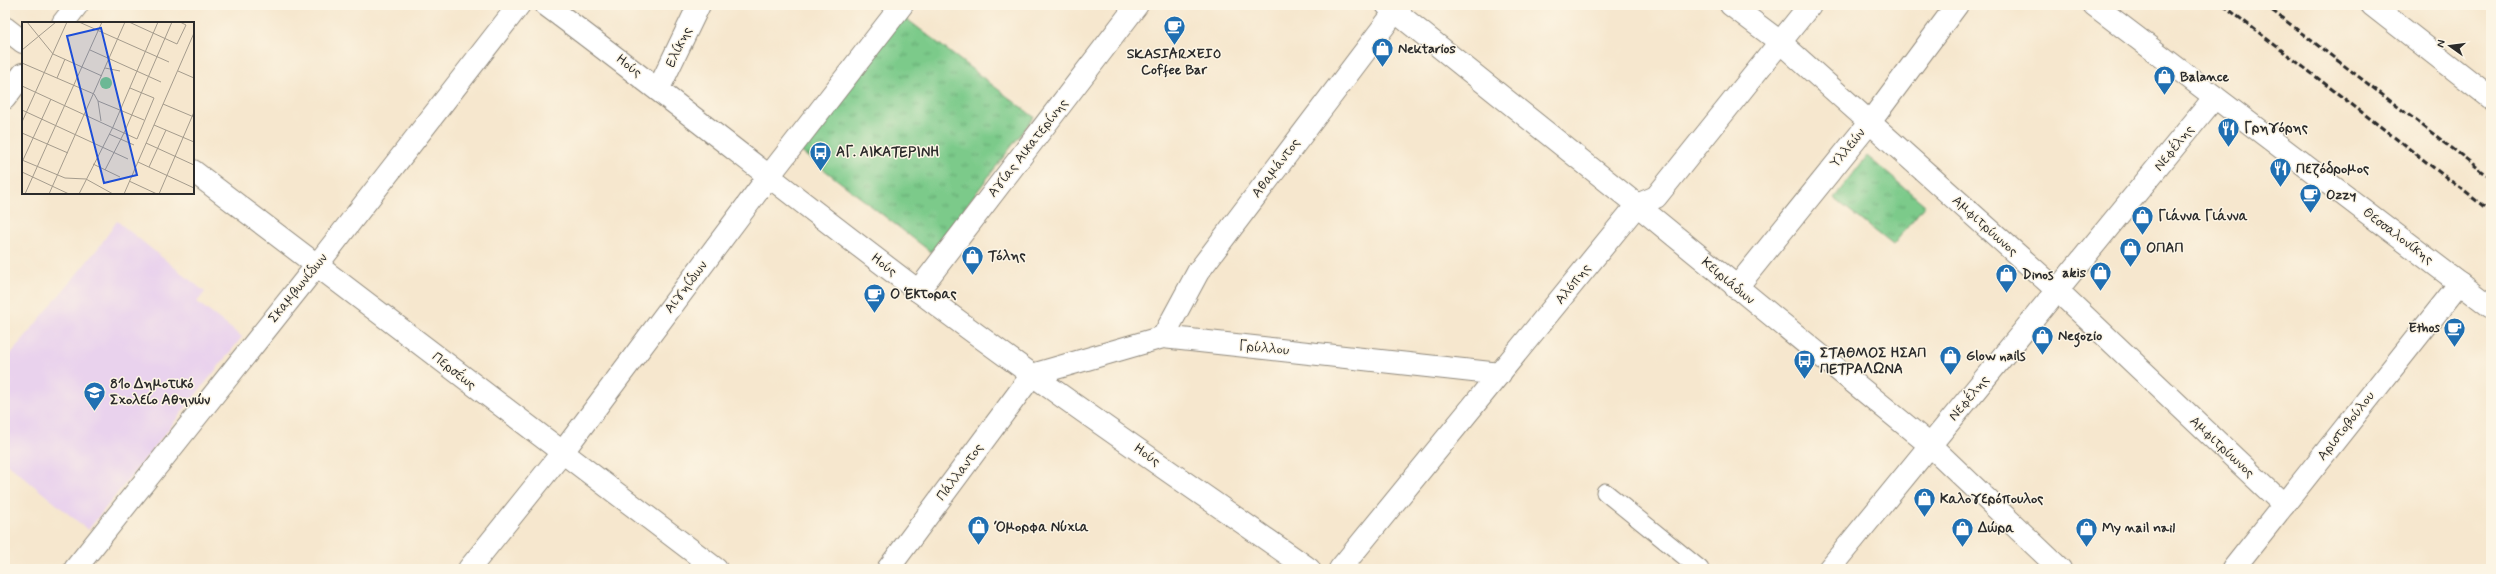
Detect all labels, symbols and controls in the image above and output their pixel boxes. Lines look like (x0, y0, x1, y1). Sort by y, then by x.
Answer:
cafe icon: SKASIARXEIO Coffee Bar (1161, 13, 1187, 46)
inset map (22, 22, 194, 194)
street label: Ελίκης (661, 24, 697, 70)
north arrow (2430, 26, 2470, 66)
shop icon: Nektarios (1370, 36, 1396, 69)
text: N (2434, 39, 2449, 49)
place label: Nektarios (1398, 40, 1457, 58)
place label: SKASIARXEIO Coffee Bar (1127, 45, 1221, 79)
street label: Ηούς (612, 50, 646, 82)
shop icon: Balance (2152, 64, 2178, 97)
place label: Balance (2180, 68, 2229, 86)
street label: Αγίας Αικατερίνης (984, 95, 1072, 201)
restaurant icon: Γρηγόρης (2216, 115, 2242, 148)
place label: Γρηγόρης (2244, 119, 2308, 137)
street label: Νεφέλης (2149, 121, 2198, 175)
street label: Υλλεών (1826, 124, 1870, 172)
street label: Αθαμάντος (1248, 135, 1304, 201)
bus stop icon: ΑΓ. ΑΙΚΑΤΕΡΙΝΗ (807, 139, 833, 172)
place label: ΑΓ. ΑΙΚΑΤΕΡΙΝΗ (836, 143, 939, 161)
restaurant icon: Πεζόδρομος (2268, 156, 2294, 189)
place label: Πεζόδρομος (2296, 160, 2369, 178)
cafe icon: Ozzy (2298, 182, 2324, 215)
place label: Ozzy (2326, 186, 2357, 204)
street label: Αμφιτρύωνος (1948, 192, 2022, 260)
shop icon: Γιάννα Γιάννα (2130, 203, 2156, 236)
street label: Θεσσαλονίκης (2359, 203, 2437, 269)
place label: Γιάννα Γιάννα (2158, 207, 2248, 225)
shop icon: ΟΠΑΠ (2118, 235, 2144, 268)
place label: ΟΠΑΠ (2146, 239, 2184, 257)
shop icon: Τόλης (959, 243, 985, 276)
place label: Τόλης (987, 247, 1026, 265)
street label: Σκαμβωνίδων (264, 249, 332, 327)
street label: Ηούς (867, 249, 901, 281)
street label: Κειριάδων (1697, 253, 1759, 309)
street label: Αιγηίδων (660, 257, 712, 317)
street label: Αλόπης (1551, 260, 1595, 308)
shop icon: akis (2088, 260, 2114, 293)
shop icon: Dinos (1994, 262, 2020, 295)
place label: akis (2062, 264, 2087, 282)
place label: Dinos (2022, 266, 2054, 284)
cafe icon: Ο Έκτορας (862, 281, 888, 314)
place label: Ο Έκτορας (890, 285, 957, 303)
cafe icon: Ethos (2442, 315, 2468, 348)
place label: Ethos (2409, 319, 2441, 337)
shop icon: Negozio (2030, 323, 2056, 356)
place label: Negozio (2058, 327, 2102, 348)
street label: Γρύλλου (1238, 336, 1290, 360)
shop icon: Glow nails (1938, 343, 1964, 376)
place label: ΣΤΑΘΜΟΣ ΗΣΑΠ ΠΕΤΡΑΛΩΝΑ (1820, 344, 1926, 378)
street label: Περσέως (428, 347, 481, 394)
place label: Glow nails (1966, 347, 2026, 365)
bus stop icon: ΣΤΑΘΜΟΣ ΗΣΑΠ ΠΕΤΡΑΛΩΝΑ (1791, 348, 1817, 381)
street label: Νεφέλης (1944, 371, 1993, 425)
place label: 81ο Δημοτικό Σχολείο Αθηνών (110, 375, 211, 409)
school or university icon: 81ο Δημοτικό Σχολείο Αθηνών (81, 379, 107, 412)
street label: Αριστοβούλου (2313, 388, 2379, 464)
street label: Αμφιτρύωνος (2186, 412, 2258, 482)
street label: Ηούς (1130, 439, 1164, 471)
street label: Πάλλαντος (932, 440, 988, 504)
shop icon: Καλογερόπουλος (1912, 486, 1938, 519)
place label: Καλογερόπουλος (1940, 490, 2044, 508)
shop icon: Όμορφα Νύχια (965, 514, 991, 547)
shop icon: Δώρα (1949, 515, 1975, 548)
shop icon: My nail nail (2073, 515, 2099, 548)
place label: Όμορφα Νύχια (993, 518, 1089, 536)
place label: Δώρα (1977, 519, 2014, 537)
place label: My nail nail (2102, 519, 2175, 537)

